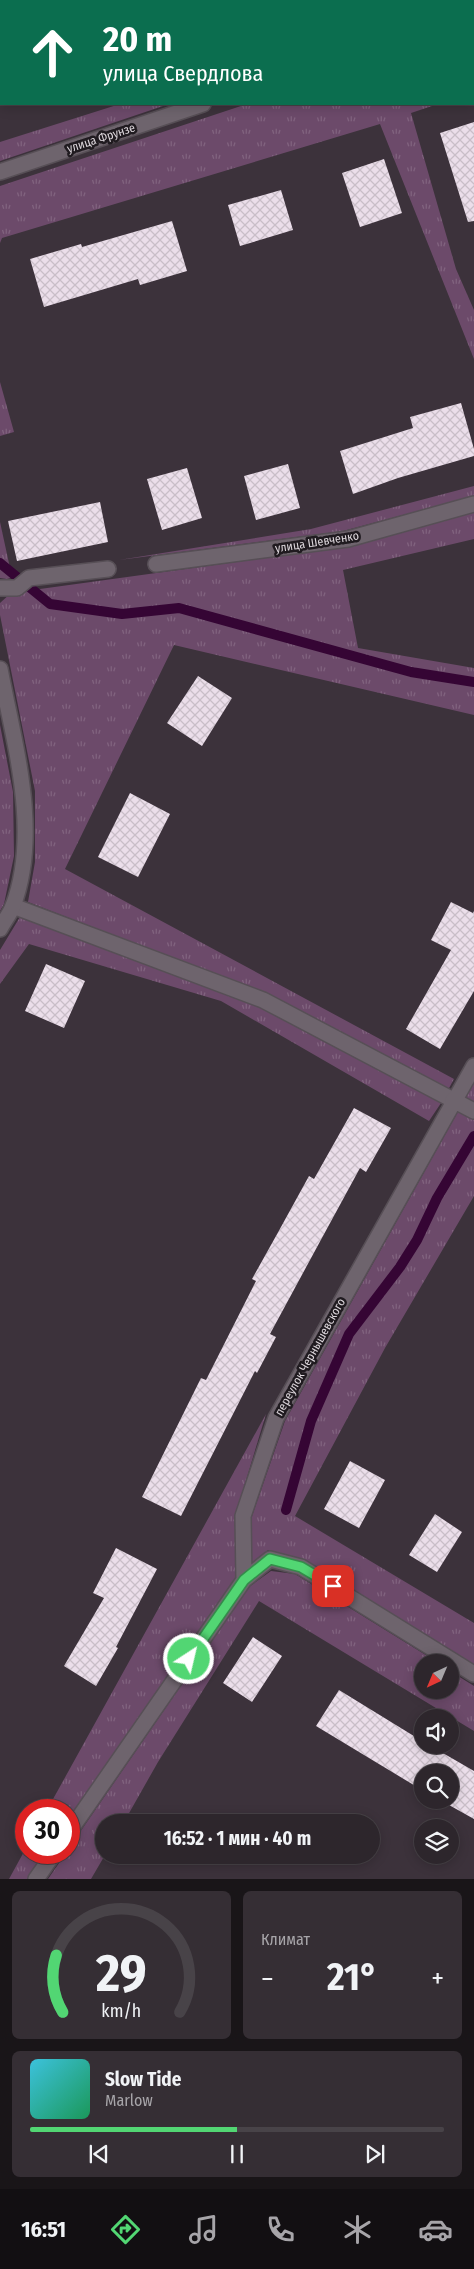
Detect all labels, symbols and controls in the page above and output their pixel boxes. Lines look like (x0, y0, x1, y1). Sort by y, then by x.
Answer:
text: 20 m (103, 18, 172, 60)
icon: ahead (20, 20, 85, 85)
text: улица Свердлова (103, 60, 263, 87)
street label: улица Фрунзе (65, 120, 137, 156)
street label: улица Шевченко (274, 528, 360, 556)
street label: переулок Чернышевского (272, 1296, 348, 1418)
pin (312, 1565, 354, 1607)
icon: arrive (319, 1572, 347, 1600)
position arrow (162, 1632, 214, 1684)
north arrow (414, 1654, 459, 1699)
map controls (414, 1654, 459, 1864)
button: sound (414, 1709, 459, 1754)
button: search (414, 1764, 459, 1809)
speed limit sign: 30 (15, 1799, 80, 1864)
button: layers (414, 1819, 459, 1864)
text: 16:52 · 1 мин · 40 m (164, 1827, 311, 1850)
text: Климат (261, 1930, 310, 1949)
text: 29 (95, 1942, 147, 2005)
text: 21° (327, 1954, 378, 2000)
text: − (261, 1962, 274, 1995)
text: + (431, 1962, 444, 1995)
text: km/h (102, 2000, 141, 2022)
text: Slow Tide (105, 2068, 181, 2091)
text: Marlow (105, 2091, 153, 2110)
icon: previous (85, 2140, 113, 2168)
icon: pause (223, 2140, 251, 2168)
icon: next (361, 2140, 389, 2168)
icon: directions (108, 2212, 143, 2247)
icon: music (186, 2212, 221, 2247)
icon: phone (263, 2212, 298, 2247)
icon: climate (340, 2212, 375, 2247)
icon: car (418, 2212, 453, 2247)
text: 16:51 (21, 2216, 66, 2243)

